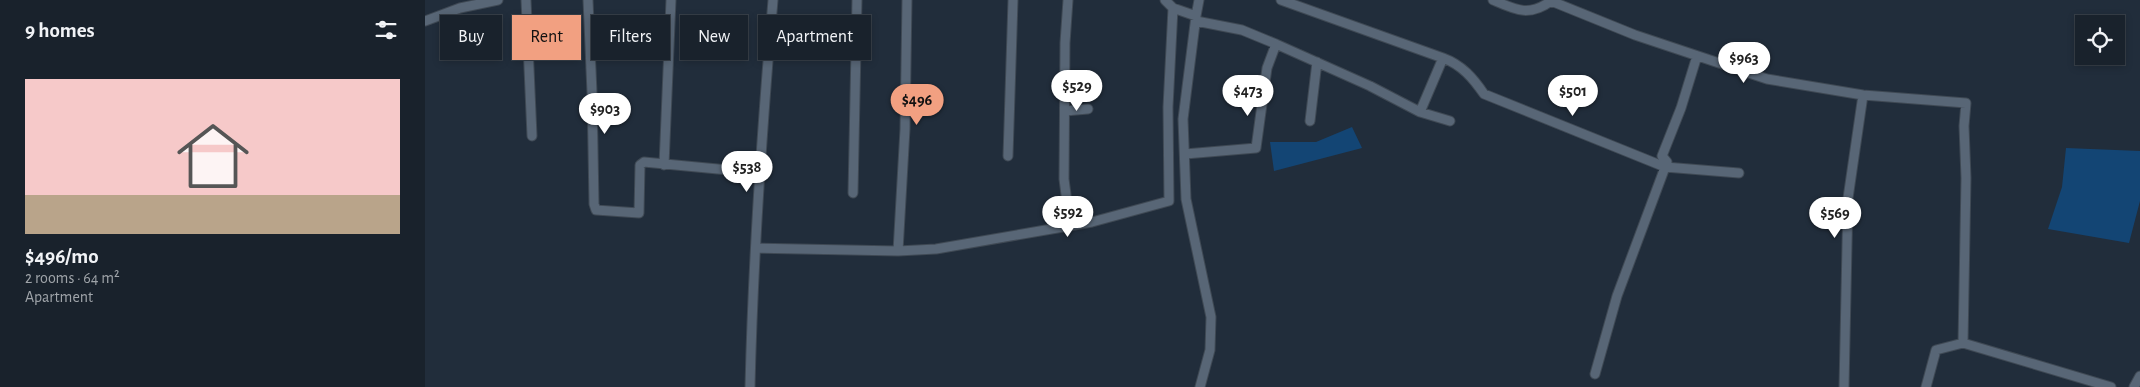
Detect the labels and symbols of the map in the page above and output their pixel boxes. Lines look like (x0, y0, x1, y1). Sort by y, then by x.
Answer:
pin: $963 (1714, 42, 1774, 84)
pin: $529 (1047, 70, 1107, 112)
pin: $473 (1218, 74, 1278, 117)
pin: $501 (1543, 74, 1603, 117)
pin: $496 (887, 84, 947, 126)
pin: $903 (575, 92, 635, 135)
pin: $538 (717, 150, 777, 193)
pin: $592 (1038, 196, 1098, 238)
pin: $569 (1805, 196, 1865, 239)

